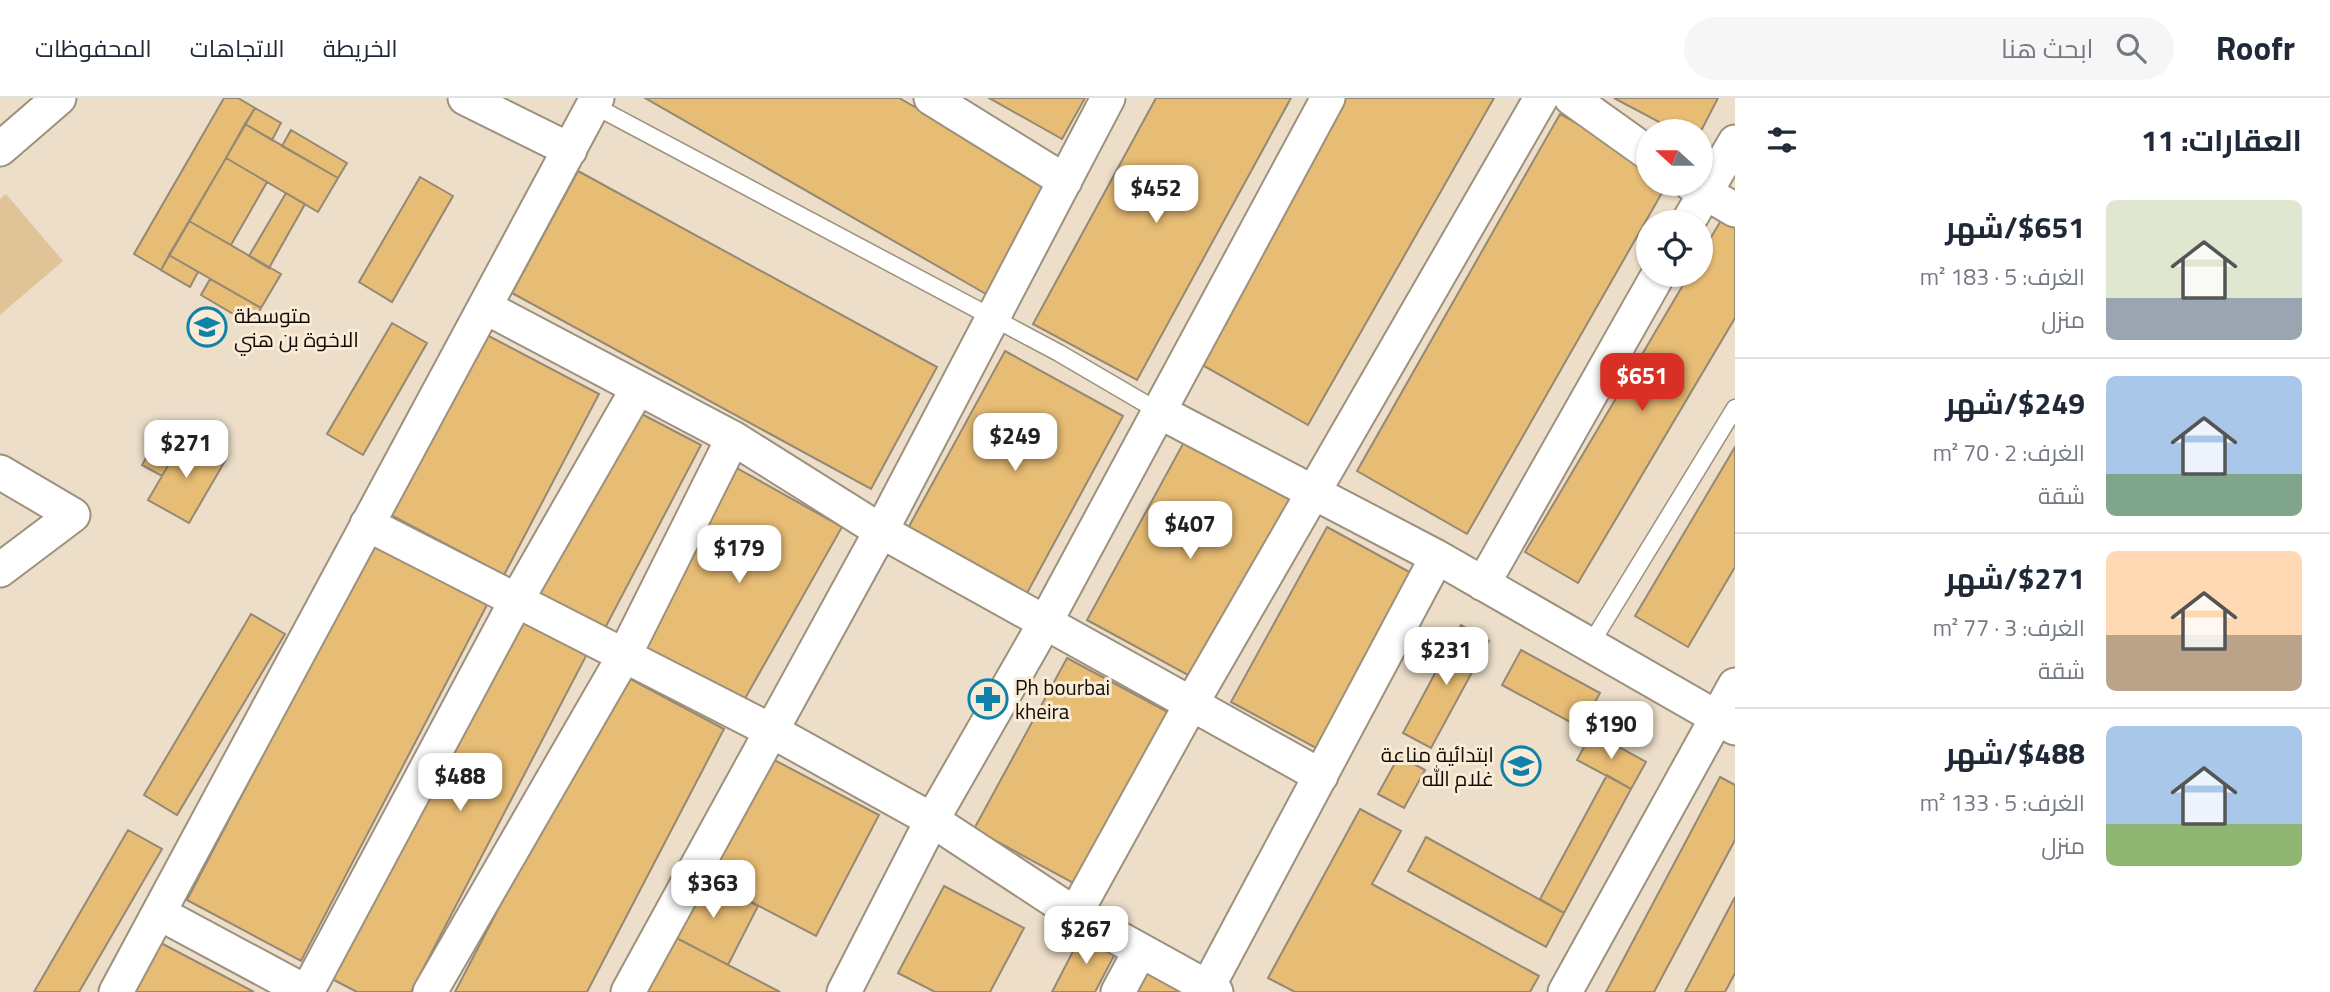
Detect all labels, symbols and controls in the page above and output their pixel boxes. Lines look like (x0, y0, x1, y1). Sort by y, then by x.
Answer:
search box (1684, 17, 2174, 80)
text: Roofr (2216, 23, 2295, 73)
text: ابحث هنا (2001, 29, 2094, 68)
icon: search (2112, 29, 2150, 67)
text: المحفوظات (35, 30, 152, 66)
text: الاتجاهات (190, 30, 285, 66)
text: الخريطة (323, 30, 398, 66)
text: العقارات: 11 (2141, 117, 2302, 163)
north arrow (1636, 119, 1713, 196)
map controls (1636, 119, 1713, 287)
icon: filters (1763, 121, 1801, 159)
pin: $452 (1115, 166, 1197, 225)
text: $452 (1130, 170, 1182, 205)
text: $651/شهر (1945, 204, 2085, 250)
button: locate (1636, 210, 1713, 287)
icon: home (2162, 228, 2246, 312)
text: الغرف: 5 · 183 m² (1920, 259, 2085, 294)
place label: متوسطة الاخوة بن هني (234, 299, 359, 356)
text: منزل (2041, 302, 2085, 337)
school or university icon: متوسطة الاخوة بن هني (186, 306, 228, 348)
pin: $651 (1601, 354, 1683, 413)
text: $651 (1616, 358, 1668, 393)
text: $249/شهر (1945, 380, 2085, 426)
icon: home (2162, 404, 2246, 488)
pin: $249 (974, 414, 1056, 473)
text: $249 (989, 418, 1041, 453)
pin: $271 (145, 420, 227, 480)
text: $271 (160, 425, 212, 460)
text: الغرف: 2 · 70 m² (1933, 435, 2085, 470)
text: شقة (2038, 478, 2085, 513)
pin: $407 (1149, 502, 1231, 561)
text: $407 (1164, 506, 1216, 541)
pin: $179 (698, 526, 780, 585)
text: $179 (713, 530, 765, 565)
text: $271/شهر (1945, 555, 2085, 601)
icon: home (2162, 579, 2246, 663)
text: الغرف: 3 · 77 m² (1933, 610, 2085, 645)
pin: $231 (1405, 628, 1487, 687)
text: $231 (1420, 632, 1472, 667)
text: شقة (2038, 653, 2085, 688)
place label: Ph bourbai kheira (1015, 671, 1110, 727)
pharmacy icon: Ph bourbai kheira (967, 678, 1009, 720)
pin: $190 (1570, 702, 1652, 761)
text: $190 (1585, 706, 1637, 741)
text: $488/شهر (1945, 730, 2085, 776)
place label: ابتدائية مناعة غلام الله (1381, 738, 1494, 794)
school or university icon: ابتدائية مناعة غلام الله (1500, 745, 1542, 787)
pin: $488 (419, 754, 501, 813)
icon: home (2162, 754, 2246, 838)
text: $488 (434, 758, 486, 793)
text: الغرف: 5 · 133 m² (1920, 785, 2085, 820)
text: منزل (2041, 828, 2085, 863)
pin: $363 (672, 860, 754, 920)
text: $363 (687, 865, 739, 900)
pin: $267 (1045, 906, 1127, 966)
text: $267 (1060, 911, 1112, 946)

